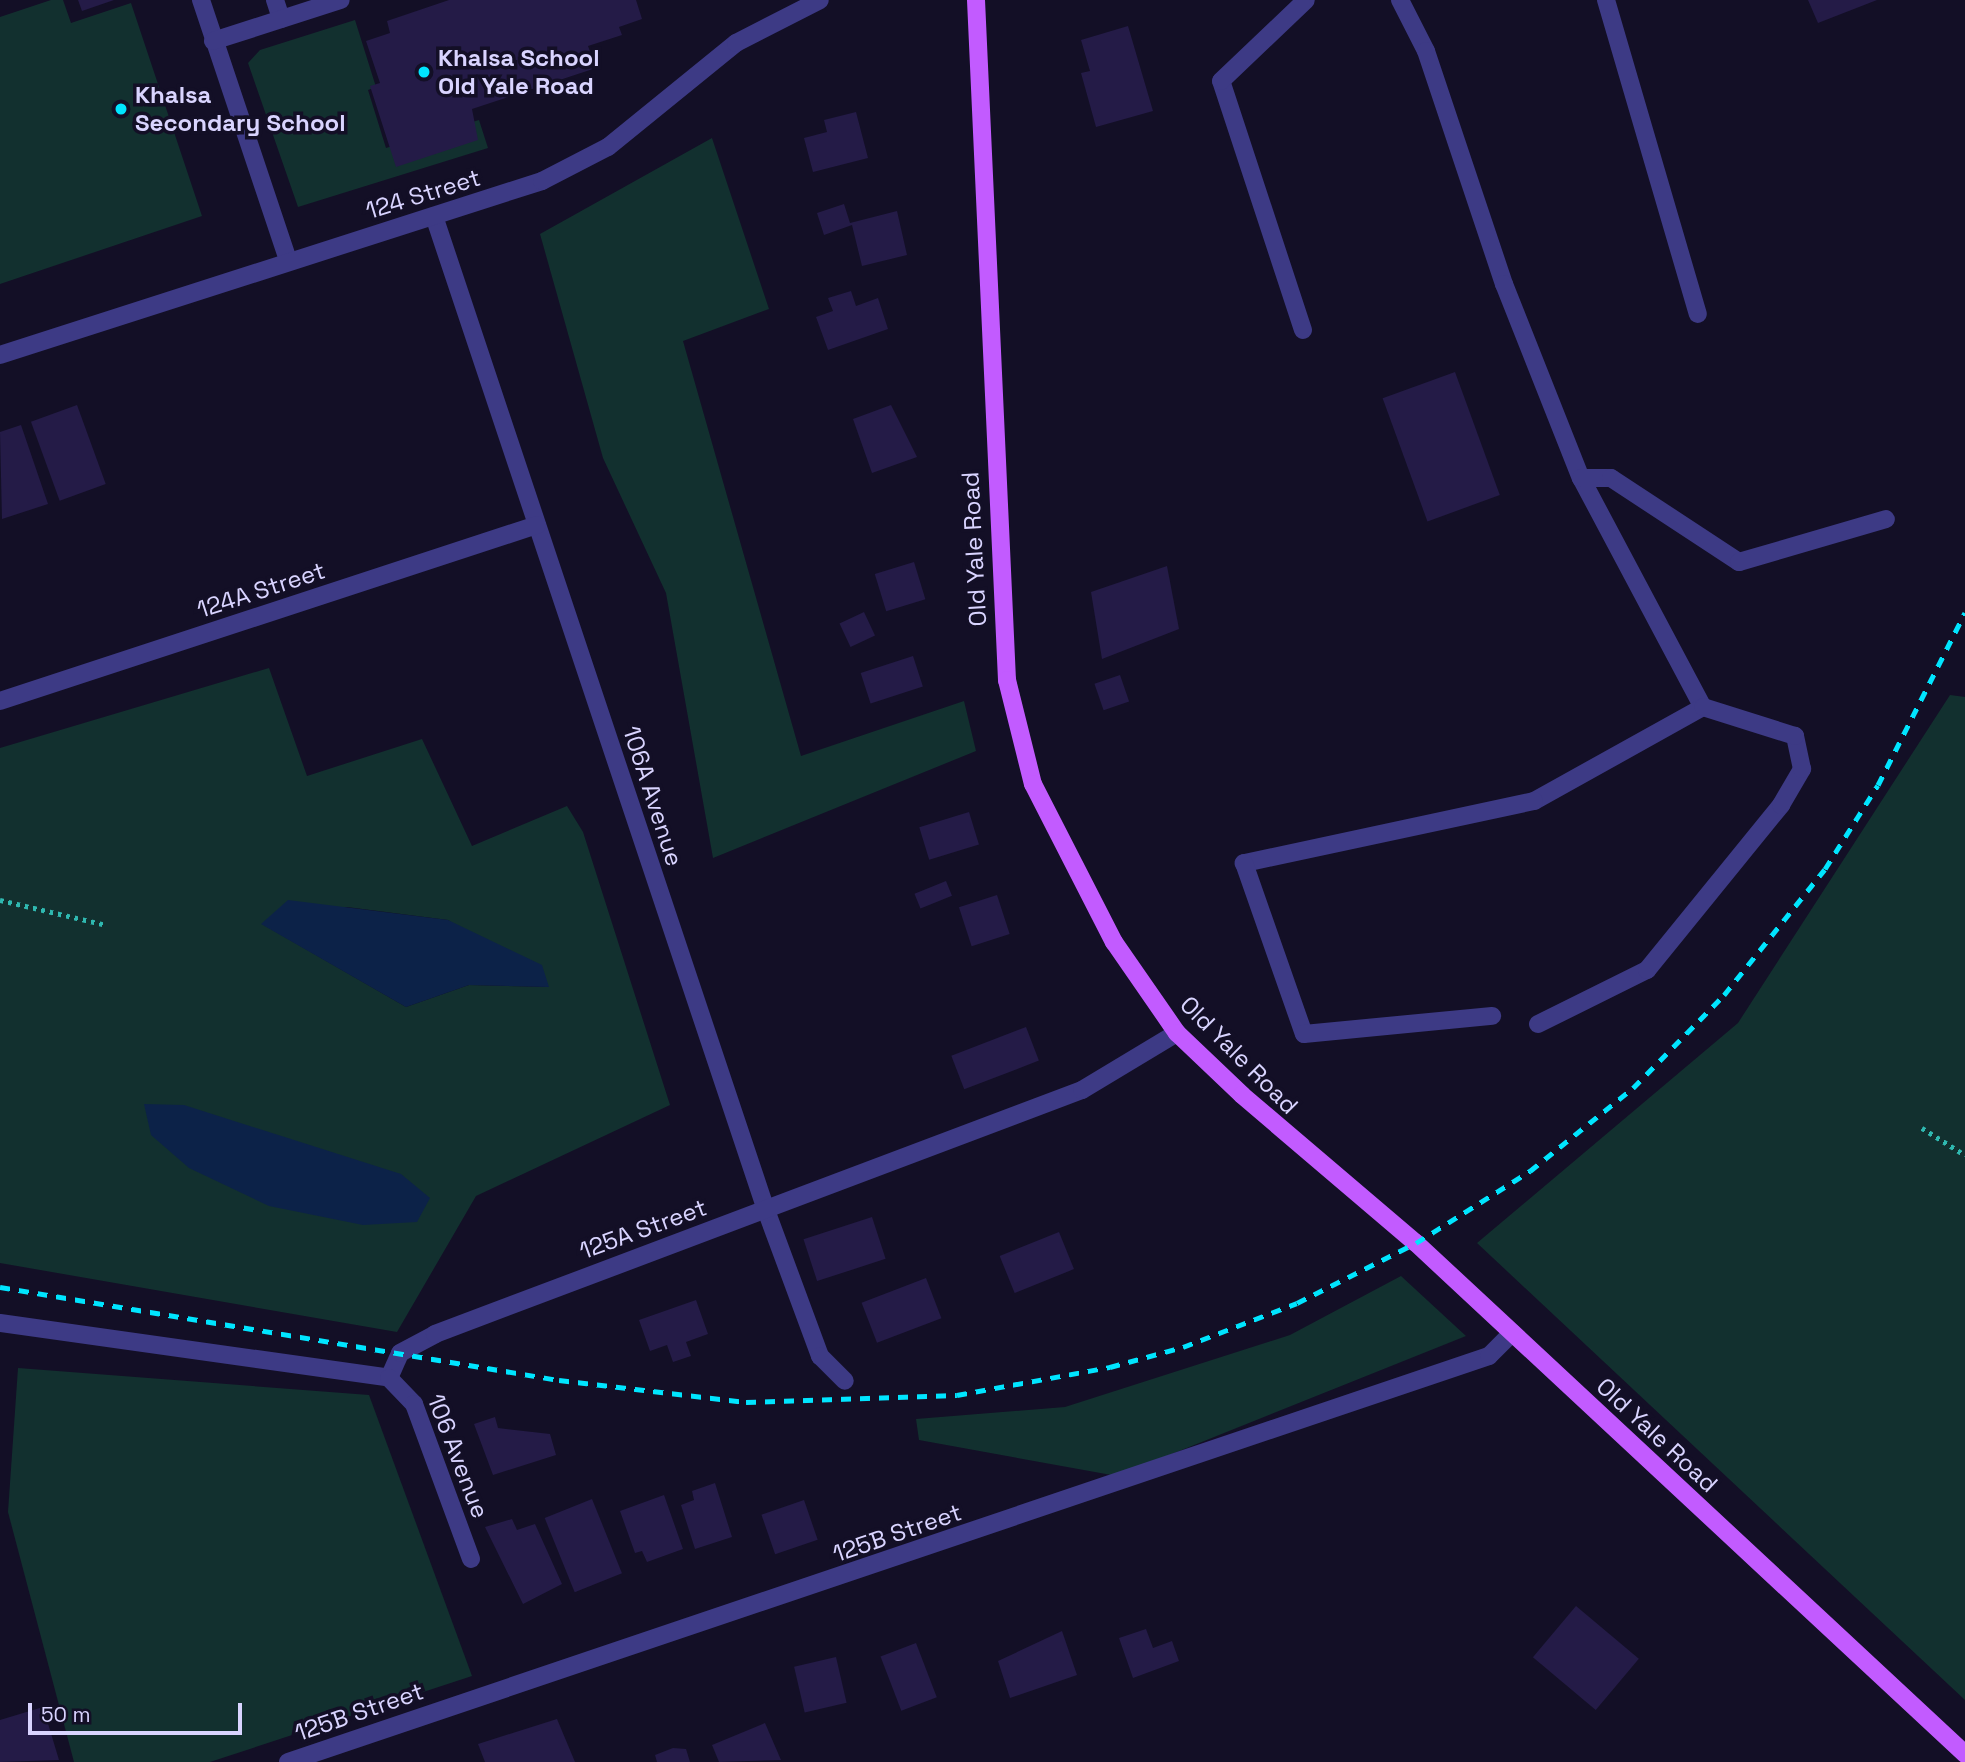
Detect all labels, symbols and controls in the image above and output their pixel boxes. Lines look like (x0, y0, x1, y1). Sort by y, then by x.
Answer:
place label: Khalsa School Old Yale Road (438, 44, 600, 100)
marker: Khalsa School Old Yale Road (416, 64, 432, 80)
place label: Khalsa Secondary School (135, 81, 346, 137)
marker: Khalsa Secondary School (113, 101, 129, 117)
street label: 124 Street (362, 163, 484, 225)
street label: Old Yale Road (956, 471, 992, 627)
street label: 124A Street (193, 556, 329, 624)
street label: 106A Avenue (617, 722, 689, 870)
street label: Old Yale Road (1174, 990, 1304, 1120)
street label: 125A Street (575, 1193, 711, 1265)
street label: Old Yale Road (1590, 1372, 1724, 1498)
street label: 106 Avenue (421, 1390, 495, 1522)
street label: 125B Street (829, 1498, 965, 1568)
street label: 125B Street (291, 1677, 427, 1747)
scale bar (32, 1688, 245, 1732)
text: 50 m (41, 1701, 91, 1728)

